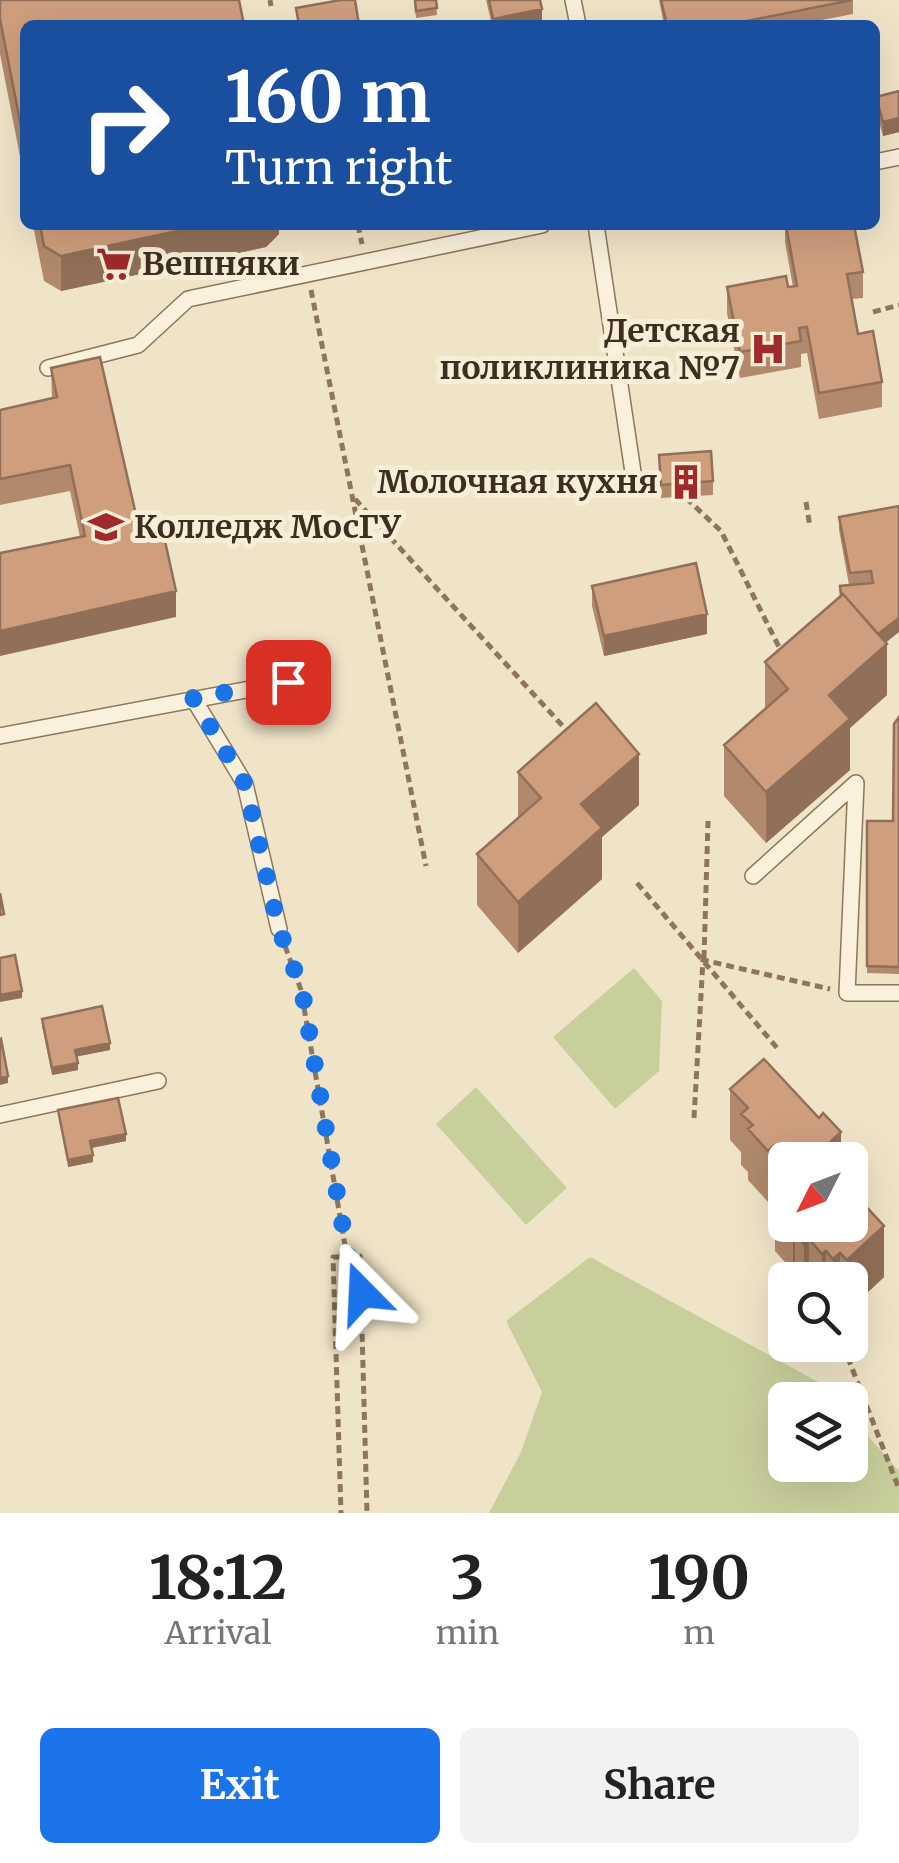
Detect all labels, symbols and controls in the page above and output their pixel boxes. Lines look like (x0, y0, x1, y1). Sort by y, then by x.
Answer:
text: 160 m (225, 53, 431, 141)
icon: right (60, 60, 190, 190)
text: Turn right (225, 140, 453, 196)
place label: Вешняки (142, 244, 300, 284)
supermarket icon: Вешняки (95, 245, 133, 283)
place label: Детская поликлиника №7 (440, 311, 740, 388)
hospital icon: Детская поликлиника №7 (749, 330, 787, 368)
place label: Молочная кухня (377, 462, 658, 502)
building icon: Молочная кухня (667, 463, 705, 501)
place label: Колледж МосГУ (134, 507, 402, 547)
school or university icon: Колледж МосГУ (87, 508, 125, 546)
pin (246, 640, 331, 725)
icon: arrive (261, 655, 316, 710)
north arrow (768, 1142, 868, 1242)
map controls (768, 1142, 868, 1482)
position arrow (310, 1241, 414, 1345)
button: search (768, 1262, 868, 1362)
button: layers (768, 1382, 868, 1482)
text: 18:12 (149, 1540, 287, 1615)
text: 3 (450, 1540, 485, 1615)
text: 190 (648, 1540, 750, 1615)
text: Arrival (164, 1613, 271, 1653)
text: min (436, 1613, 499, 1653)
text: m (683, 1613, 715, 1653)
button: Exit (40, 1728, 440, 1843)
button: Share (460, 1728, 859, 1843)

